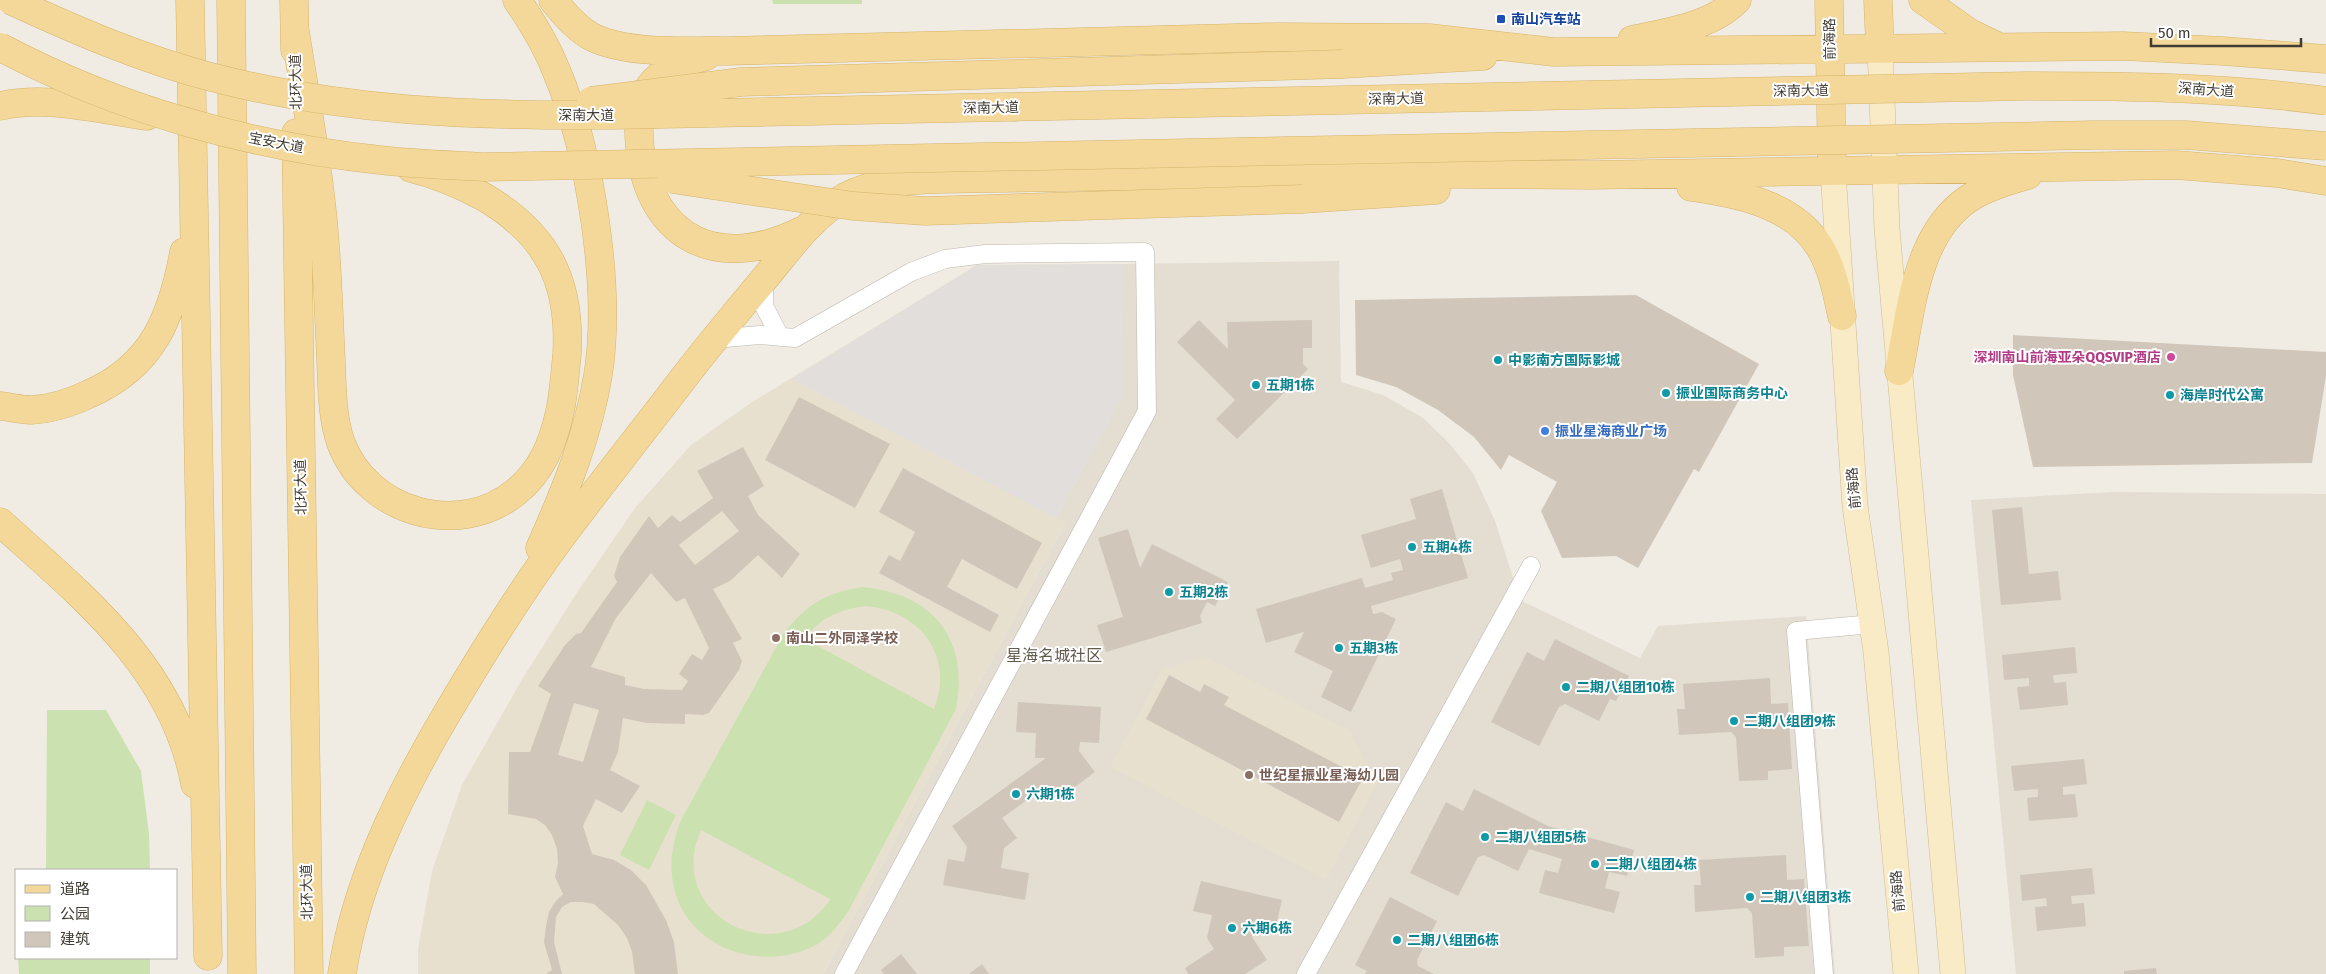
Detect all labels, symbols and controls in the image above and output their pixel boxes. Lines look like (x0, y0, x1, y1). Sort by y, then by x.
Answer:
place label: 南山汽车站 (1511, 11, 1581, 28)
marker: 南山汽车站 (1495, 13, 1507, 25)
scale bar (2151, 15, 2301, 47)
street label: 前海路 (1821, 18, 1839, 60)
text: 50 m (2158, 24, 2191, 42)
street label: 北环大道 (287, 54, 305, 110)
street label: 深南大道 (2177, 80, 2235, 100)
street label: 深南大道 (1773, 82, 1829, 100)
street label: 深南大道 (1368, 90, 1424, 108)
street label: 深南大道 (963, 99, 1019, 117)
street label: 深南大道 (558, 107, 614, 124)
street label: 宝安大道 (247, 129, 305, 157)
place label: 深圳南山前海亚朵QQSVIP酒店 (1973, 349, 2161, 366)
marker: 深圳南山前海亚朵QQSVIP酒店 (2165, 351, 2177, 363)
place label: 中影南方国际影城 (1508, 352, 1620, 369)
marker: 中影南方国际影城 (1492, 354, 1504, 366)
place label: 五期1栋 (1266, 377, 1315, 394)
marker: 五期1栋 (1250, 379, 1262, 391)
place label: 振业国际商务中心 (1676, 385, 1788, 402)
marker: 振业国际商务中心 (1660, 387, 1672, 399)
place label: 海岸时代公寓 (2180, 387, 2264, 404)
marker: 海岸时代公寓 (2164, 389, 2176, 401)
place label: 振业星海商业广场 (1555, 423, 1667, 440)
marker: 振业星海商业广场 (1539, 425, 1551, 437)
street label: 北环大道 (292, 459, 310, 515)
street label: 前海路 (1844, 466, 1864, 510)
place label: 五期4栋 (1422, 539, 1472, 556)
marker: 五期4栋 (1406, 541, 1418, 553)
place label: 五期2栋 (1179, 584, 1228, 601)
marker: 五期2栋 (1163, 586, 1175, 598)
place label: 南山二外同泽学校 (786, 630, 898, 647)
marker: 南山二外同泽学校 (770, 632, 782, 644)
place label: 五期3栋 (1349, 640, 1398, 657)
marker: 五期3栋 (1333, 642, 1345, 654)
district label: 星海名城社区 (1006, 646, 1102, 665)
place label: 二期八组团10栋 (1576, 679, 1675, 696)
marker: 二期八组团10栋 (1560, 681, 1572, 693)
place label: 二期八组团9栋 (1744, 713, 1836, 730)
marker: 二期八组团9栋 (1728, 715, 1740, 727)
place label: 世纪星振业星海幼儿园 (1259, 767, 1399, 784)
marker: 世纪星振业星海幼儿园 (1243, 769, 1255, 781)
place label: 六期1栋 (1026, 786, 1075, 803)
marker: 六期1栋 (1010, 788, 1022, 800)
place label: 二期八组团5栋 (1495, 829, 1587, 846)
marker: 二期八组团5栋 (1479, 831, 1491, 843)
place label: 二期八组团4栋 (1605, 856, 1697, 873)
marker: 二期八组团4栋 (1589, 858, 1601, 870)
street label: 北环大道 (298, 864, 316, 920)
legend (15, 869, 178, 959)
street label: 前海路 (1888, 869, 1908, 913)
text: 道路 (60, 880, 90, 898)
place label: 二期八组团3栋 (1760, 889, 1851, 906)
marker: 二期八组团3栋 (1744, 891, 1756, 903)
text: 公园 (60, 905, 90, 923)
place label: 六期6栋 (1242, 920, 1292, 937)
marker: 六期6栋 (1226, 922, 1238, 934)
text: 建筑 (60, 930, 90, 948)
place label: 二期八组团6栋 (1407, 932, 1499, 949)
marker: 二期八组团6栋 (1391, 934, 1403, 946)

